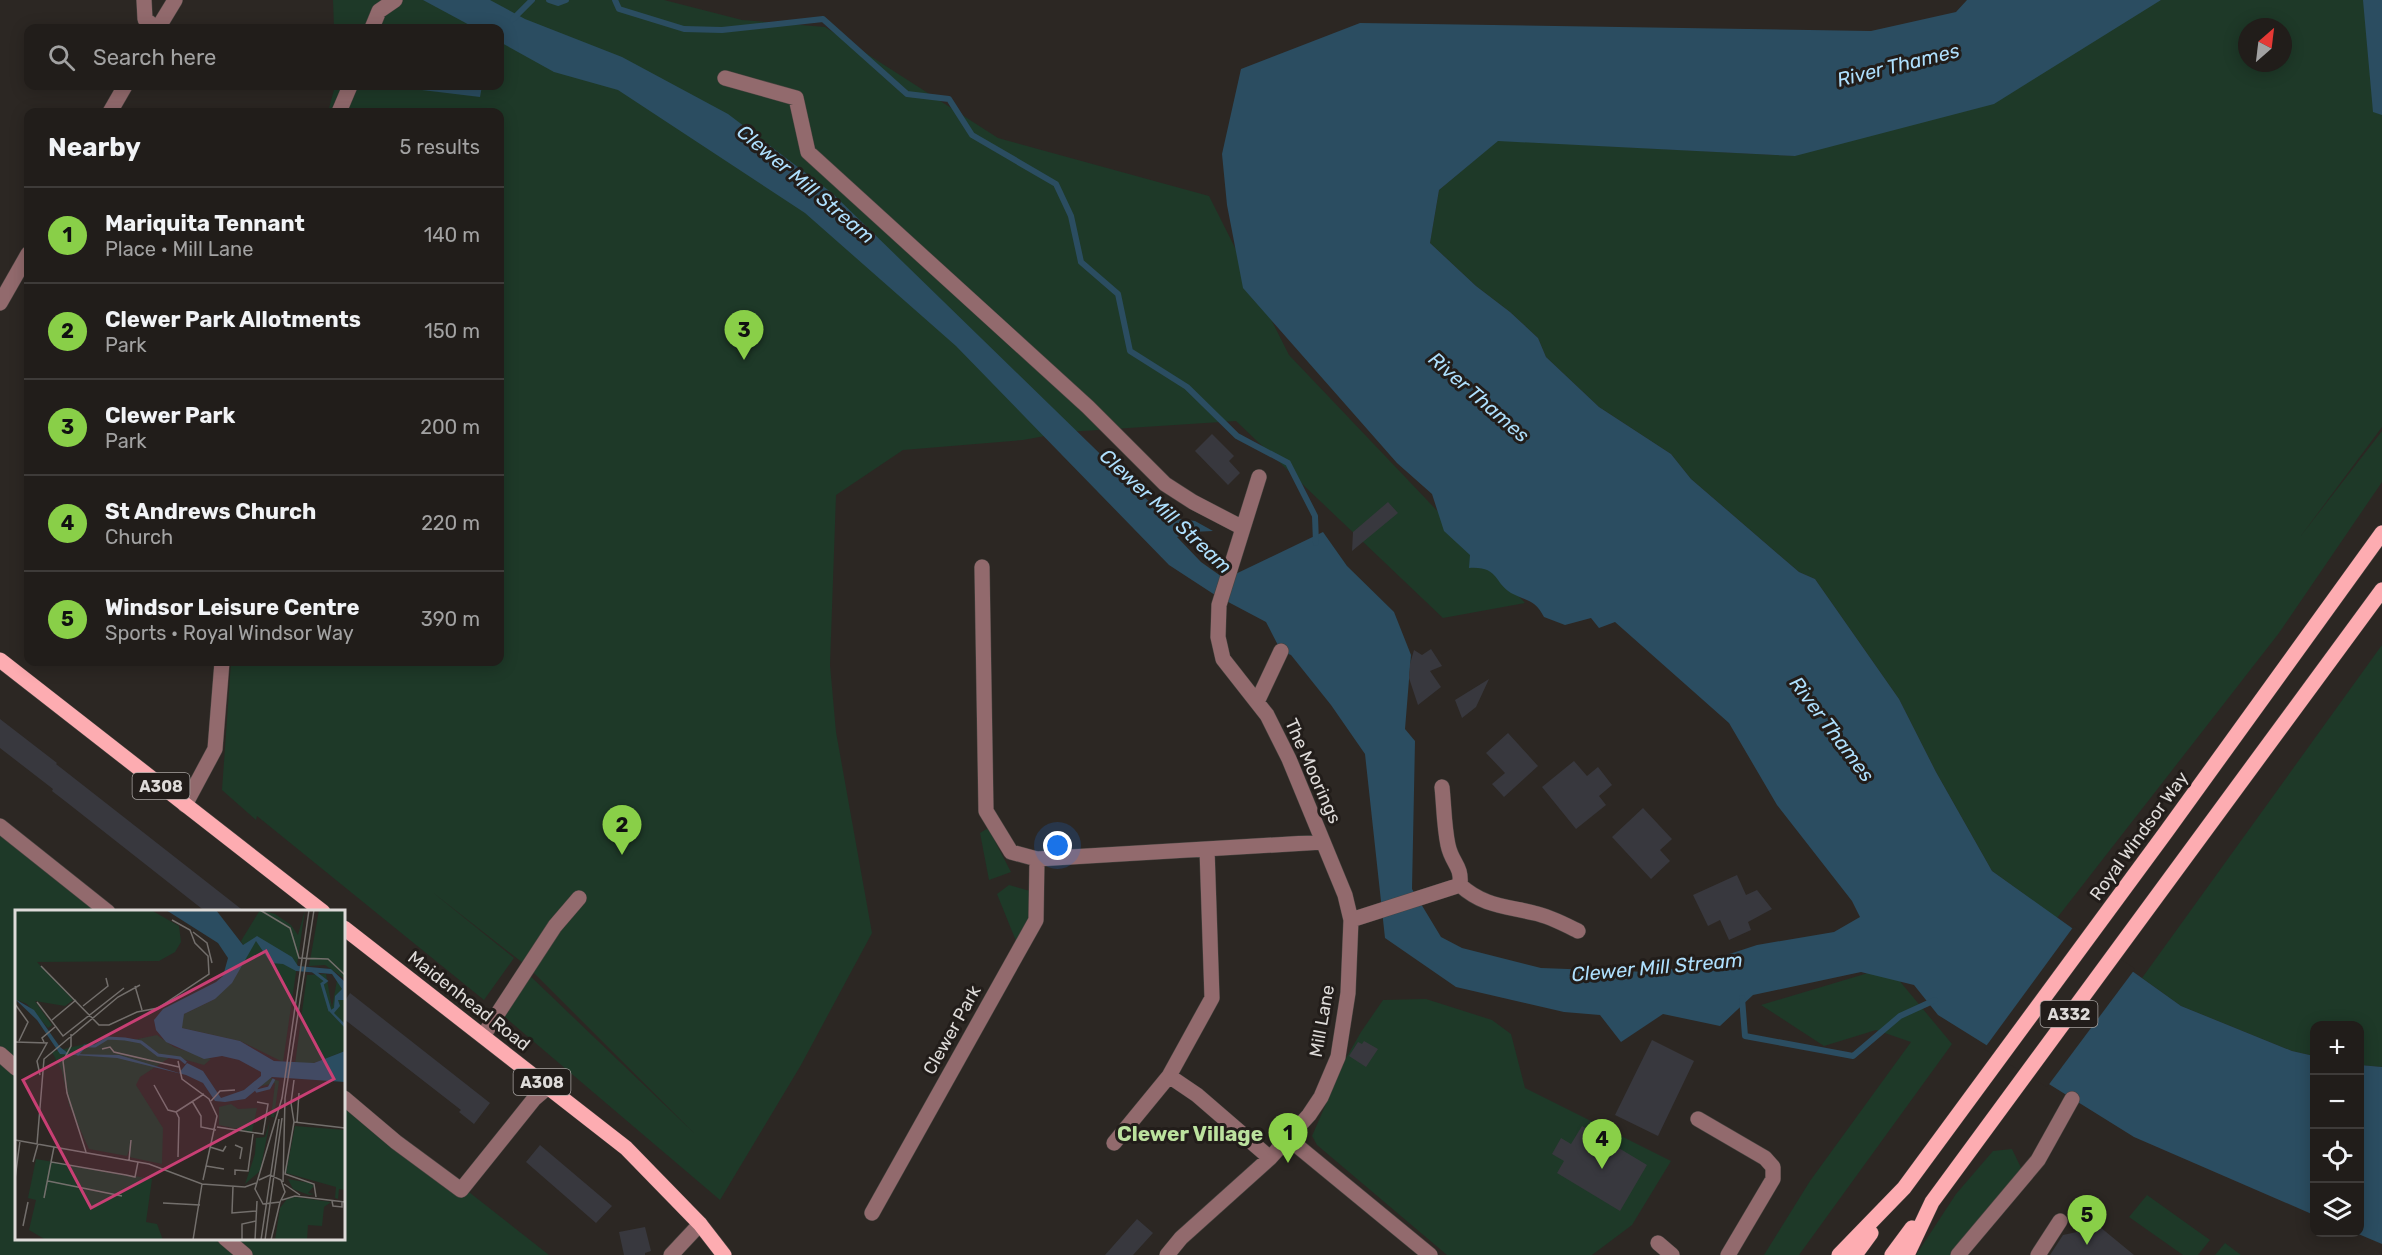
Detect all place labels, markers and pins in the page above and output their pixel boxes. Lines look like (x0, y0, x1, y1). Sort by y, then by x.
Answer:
pin: 3 (724, 310, 764, 360)
pin: 2 (602, 806, 642, 855)
pin: 1 (1268, 1114, 1308, 1163)
pin: 4 (1582, 1120, 1622, 1169)
pin: 5 (2068, 1196, 2106, 1245)

